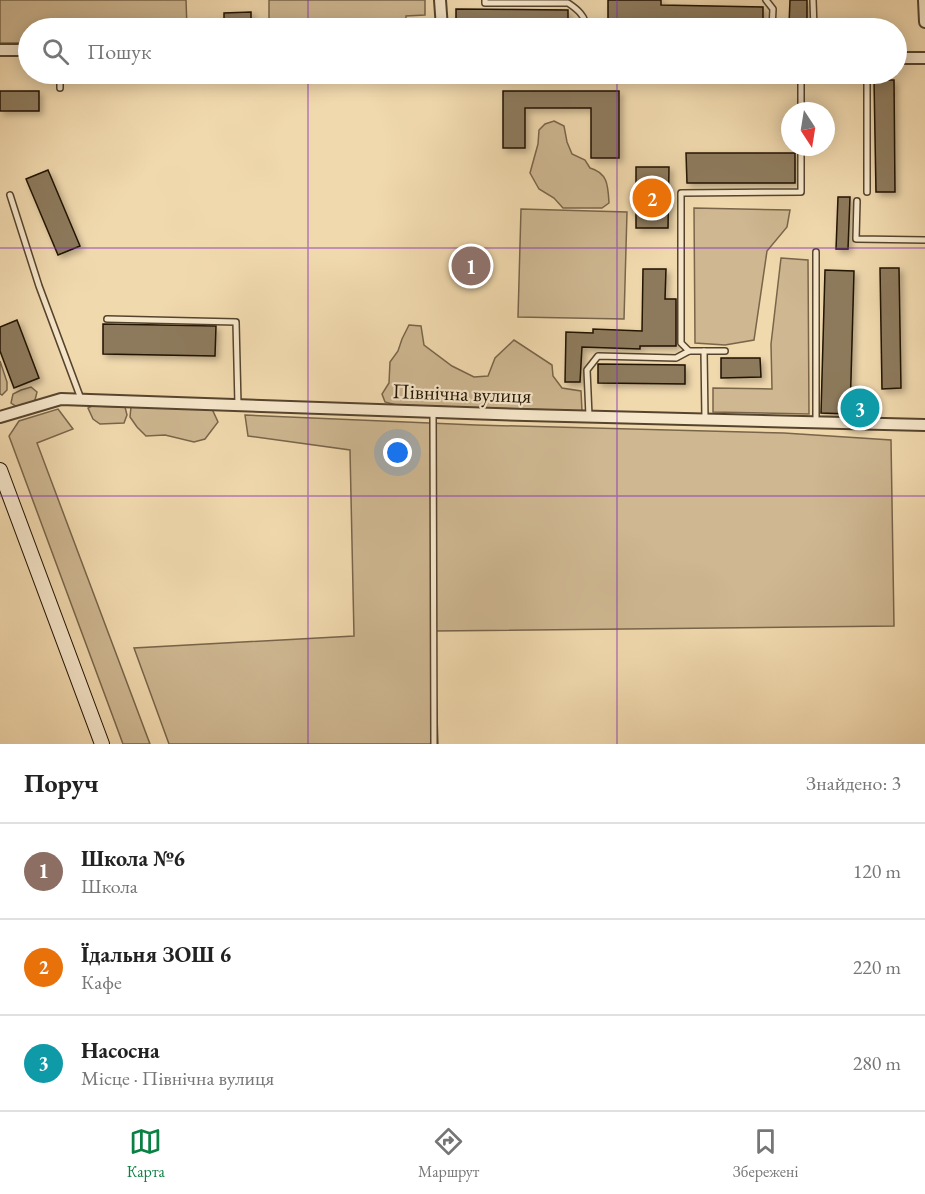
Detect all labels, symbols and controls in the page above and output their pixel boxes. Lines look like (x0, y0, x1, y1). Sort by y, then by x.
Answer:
search box (18, 18, 907, 84)
icon: search (39, 35, 72, 68)
text: Пошук (87, 37, 151, 66)
north arrow (781, 102, 835, 156)
pin: 2 (632, 176, 672, 220)
pin: 1 (452, 244, 490, 288)
street label: Північна вулиця (392, 377, 532, 409)
pin: 3 (840, 386, 880, 430)
your location (383, 438, 412, 467)
text: Поруч (24, 766, 99, 800)
text: Знайдено: 3 (806, 770, 901, 796)
text: Школа №6 (81, 844, 185, 873)
text: 1 (38, 858, 49, 884)
text: 120 m (853, 858, 901, 884)
text: Школа (81, 873, 138, 899)
text: Їдальня ЗОШ 6 (81, 940, 231, 969)
text: 2 (38, 954, 49, 980)
text: 220 m (853, 954, 901, 980)
text: Кафе (81, 969, 122, 995)
text: Насосна (81, 1036, 160, 1065)
text: 3 (38, 1050, 49, 1076)
text: 280 m (853, 1050, 901, 1076)
text: Місце · Північна вулиця (81, 1065, 274, 1091)
tab: Карта (127, 1125, 165, 1182)
tab: Маршрут (418, 1125, 479, 1182)
tab: Збережені (733, 1125, 798, 1182)

